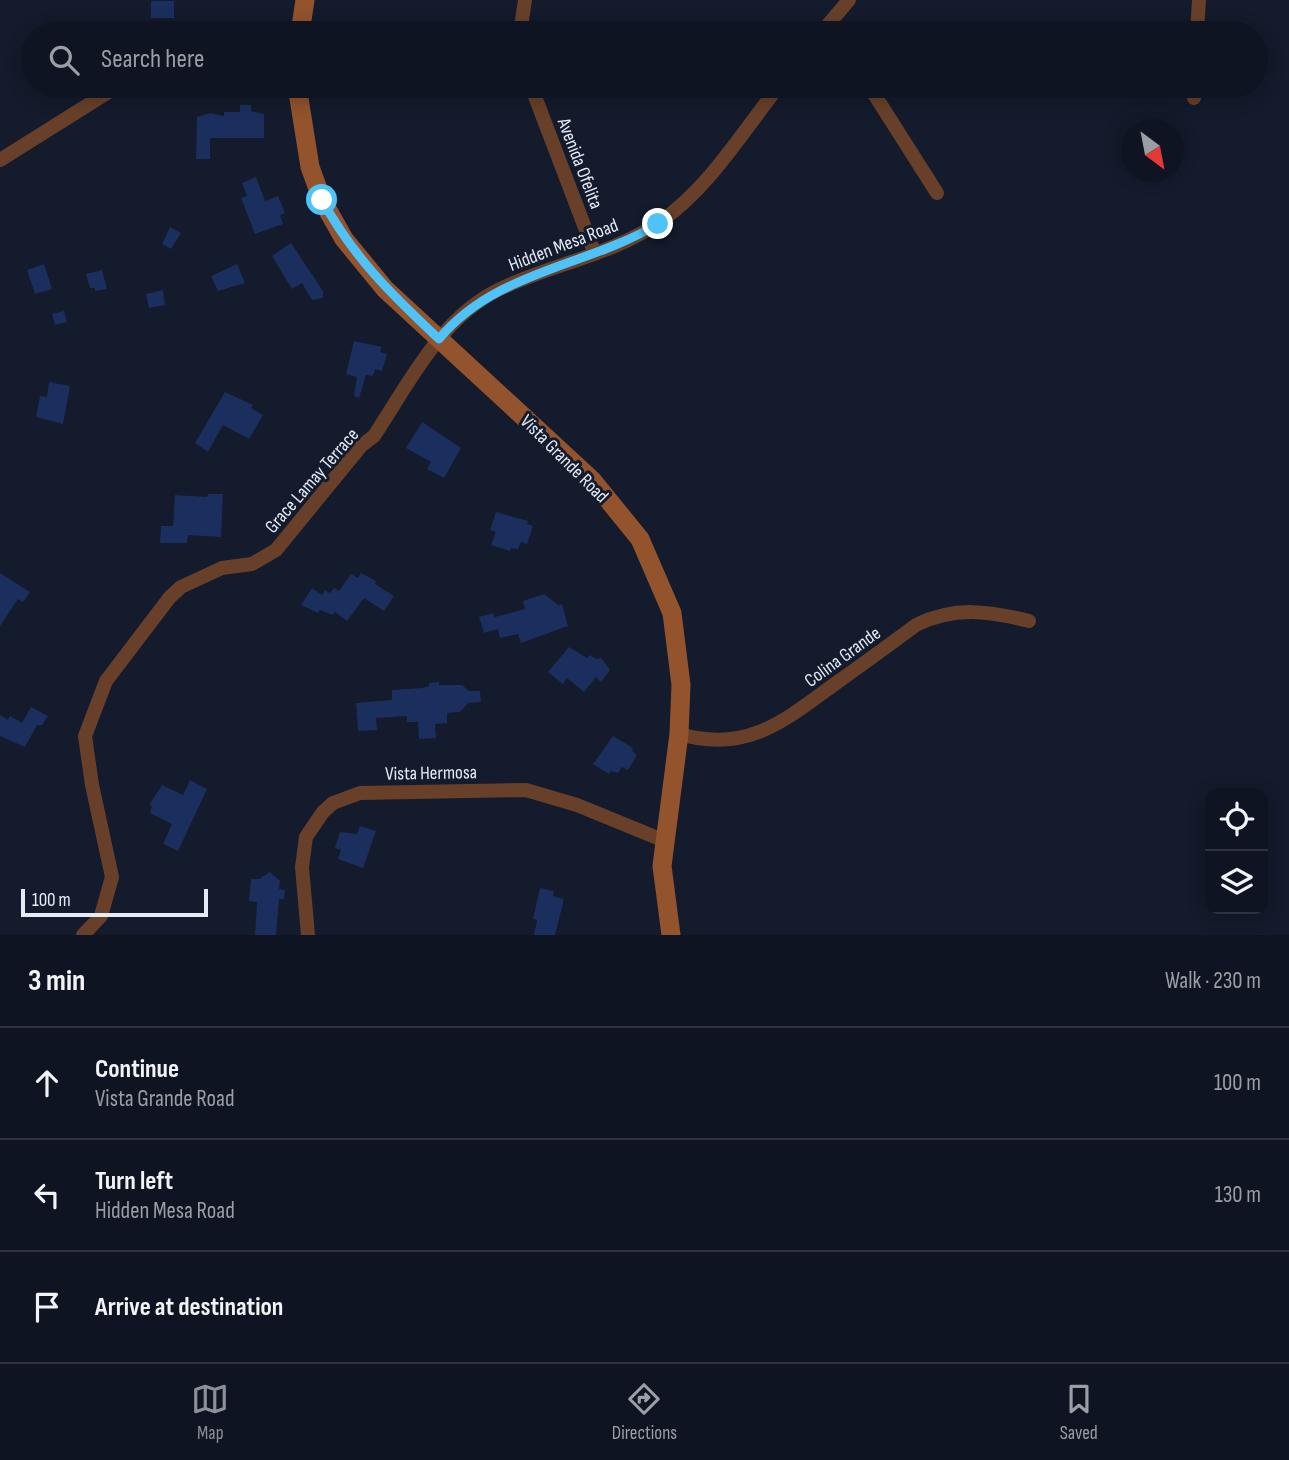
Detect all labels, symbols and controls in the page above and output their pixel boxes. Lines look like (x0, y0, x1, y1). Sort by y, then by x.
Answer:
search box (21, 21, 1268, 98)
icon: search (45, 41, 83, 79)
text: Search here (101, 44, 204, 75)
street label: Avenida Ofelita (551, 114, 607, 212)
north arrow (1121, 119, 1184, 182)
route start (306, 184, 337, 215)
route end (642, 208, 673, 239)
street label: Hidden Mesa Road (506, 214, 622, 277)
street label: Vista Grande Road (515, 410, 613, 508)
street label: Grace Lamay Terrace (260, 424, 364, 538)
street label: Colina Grande (800, 622, 885, 693)
street label: Vista Hermosa (385, 761, 477, 786)
map controls (1205, 788, 1268, 914)
button: locate (1205, 788, 1268, 851)
button: layers (1205, 851, 1268, 914)
scale bar (21, 886, 208, 918)
text: 100 m (32, 889, 71, 912)
text: 3 min (28, 963, 85, 999)
text: Walk · 230 m (1165, 967, 1261, 995)
text: Continue (95, 1054, 179, 1085)
icon: ahead (28, 1064, 66, 1102)
text: 100 m (1214, 1069, 1261, 1097)
text: Vista Grande Road (95, 1085, 235, 1113)
text: Turn left (95, 1166, 173, 1197)
icon: left (28, 1176, 66, 1214)
text: 130 m (1215, 1181, 1261, 1209)
text: Hidden Mesa Road (95, 1197, 235, 1225)
icon: arrive (28, 1288, 66, 1326)
text: Arrive at destination (95, 1292, 283, 1323)
tab: Map (191, 1380, 229, 1445)
tab: Directions (612, 1380, 677, 1445)
tab: Saved (1060, 1380, 1098, 1445)

